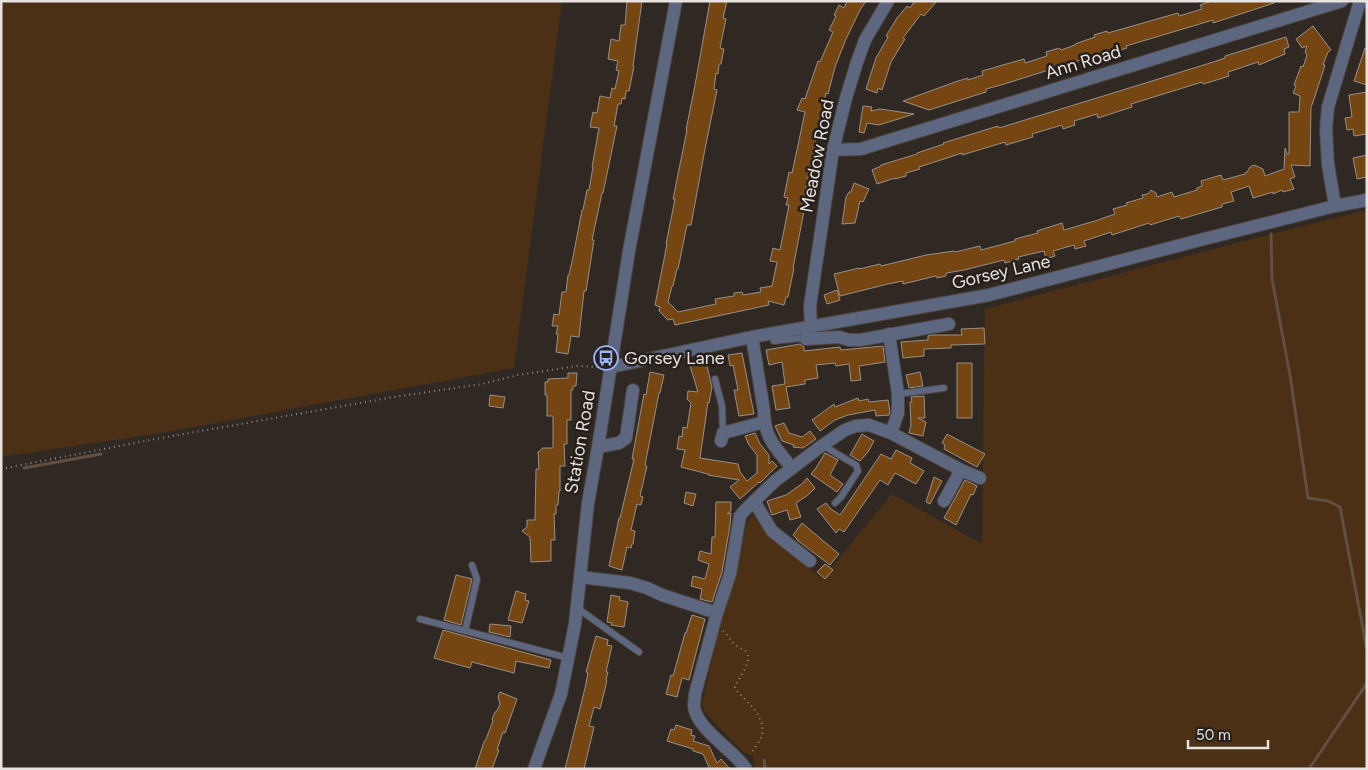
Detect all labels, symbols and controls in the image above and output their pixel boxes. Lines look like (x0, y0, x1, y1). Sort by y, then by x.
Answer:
street label: Ann Road (1042, 40, 1124, 84)
street label: Meadow Road (795, 97, 839, 215)
street label: Gorsey Lane (950, 250, 1053, 294)
bus stop icon: Gorsey Lane (593, 345, 619, 371)
place label: Gorsey Lane (624, 347, 725, 369)
street label: Station Road (560, 389, 600, 495)
scale bar (1188, 718, 1268, 750)
text: 50 m (1196, 726, 1231, 744)

